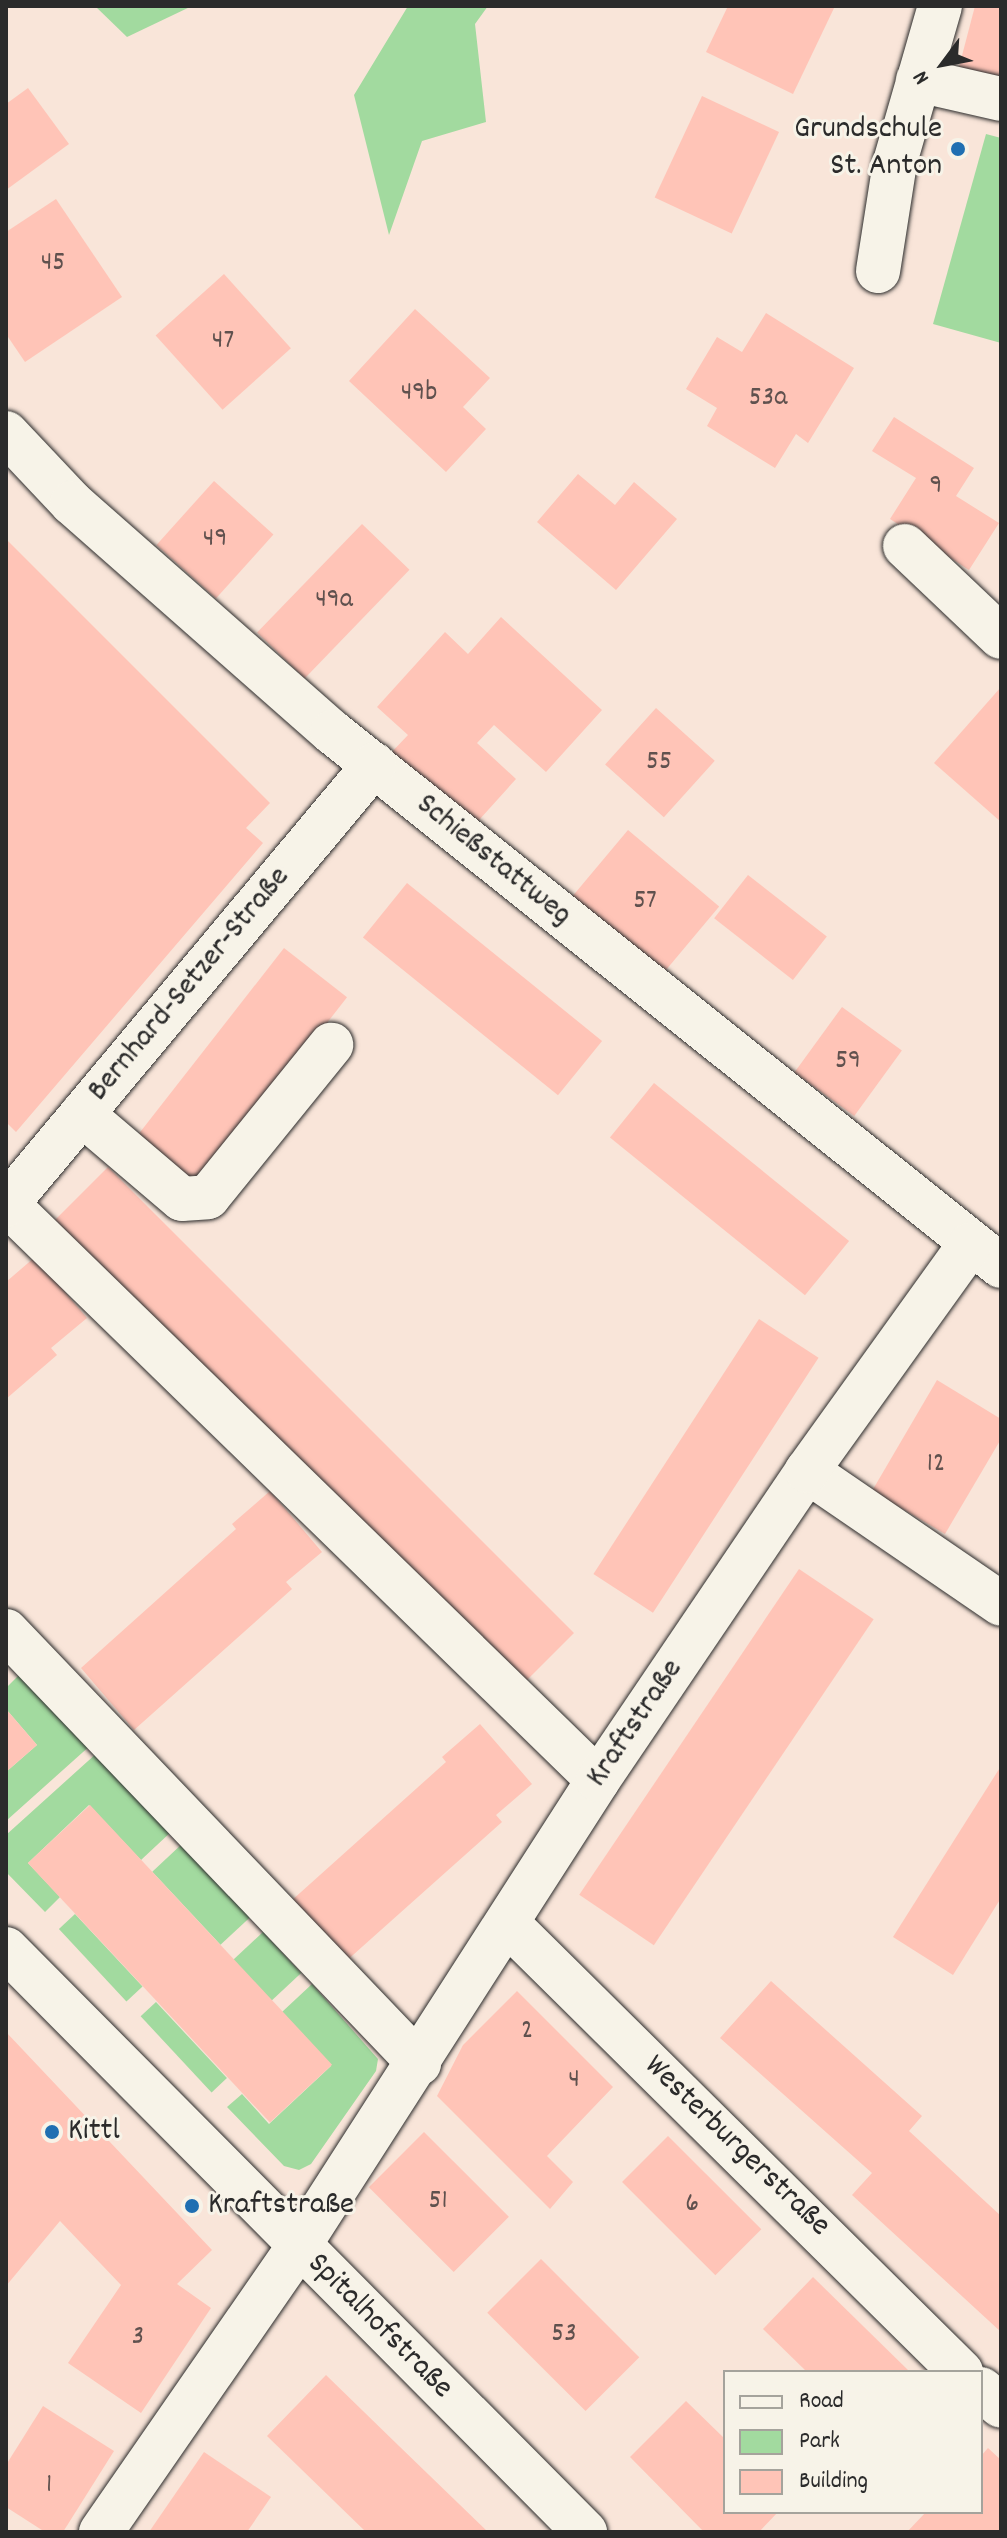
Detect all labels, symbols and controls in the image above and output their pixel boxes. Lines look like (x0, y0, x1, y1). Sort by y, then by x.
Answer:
north arrow (903, 24, 983, 104)
text: N (906, 64, 938, 90)
place label: Grundschule St. Anton (794, 112, 942, 187)
marker: Grundschule St. Anton (949, 140, 967, 158)
house number: 45 (41, 247, 65, 281)
house number: 47 (212, 325, 234, 359)
house number: 49b (401, 377, 437, 411)
house number: 53a (749, 382, 787, 416)
house number: 9 (930, 470, 942, 504)
house number: 49 (203, 523, 227, 557)
house number: 49a (315, 584, 353, 618)
house number: 55 (646, 746, 672, 780)
street label: Schießstattweg (407, 786, 579, 936)
street label: Bernhard-Setzer-Straße (81, 860, 299, 1110)
house number: 57 (633, 885, 657, 919)
house number: 59 (835, 1045, 861, 1079)
house number: 12 (927, 1448, 945, 1482)
street label: Kraftstraße (579, 1653, 693, 1795)
house number: 2 (521, 2015, 533, 2049)
street label: Westerburgerstraße (635, 2048, 837, 2246)
house number: 4 (568, 2064, 580, 2098)
place label: Kittl (68, 2113, 120, 2151)
marker: Kittl (43, 2123, 61, 2141)
house number: 51 (428, 2185, 448, 2219)
place label: Kraftstraße (208, 2187, 354, 2225)
house number: 6 (685, 2188, 699, 2222)
marker: Kraftstraße (183, 2197, 201, 2215)
street label: Spitalhofstraße (298, 2246, 460, 2408)
house number: 53 (551, 2318, 577, 2352)
house number: 3 (132, 2321, 144, 2355)
legend (723, 2370, 983, 2514)
text: Road (799, 2385, 844, 2419)
text: Park (799, 2425, 840, 2459)
text: Building (799, 2465, 868, 2499)
house number: 1 (46, 2469, 52, 2503)

